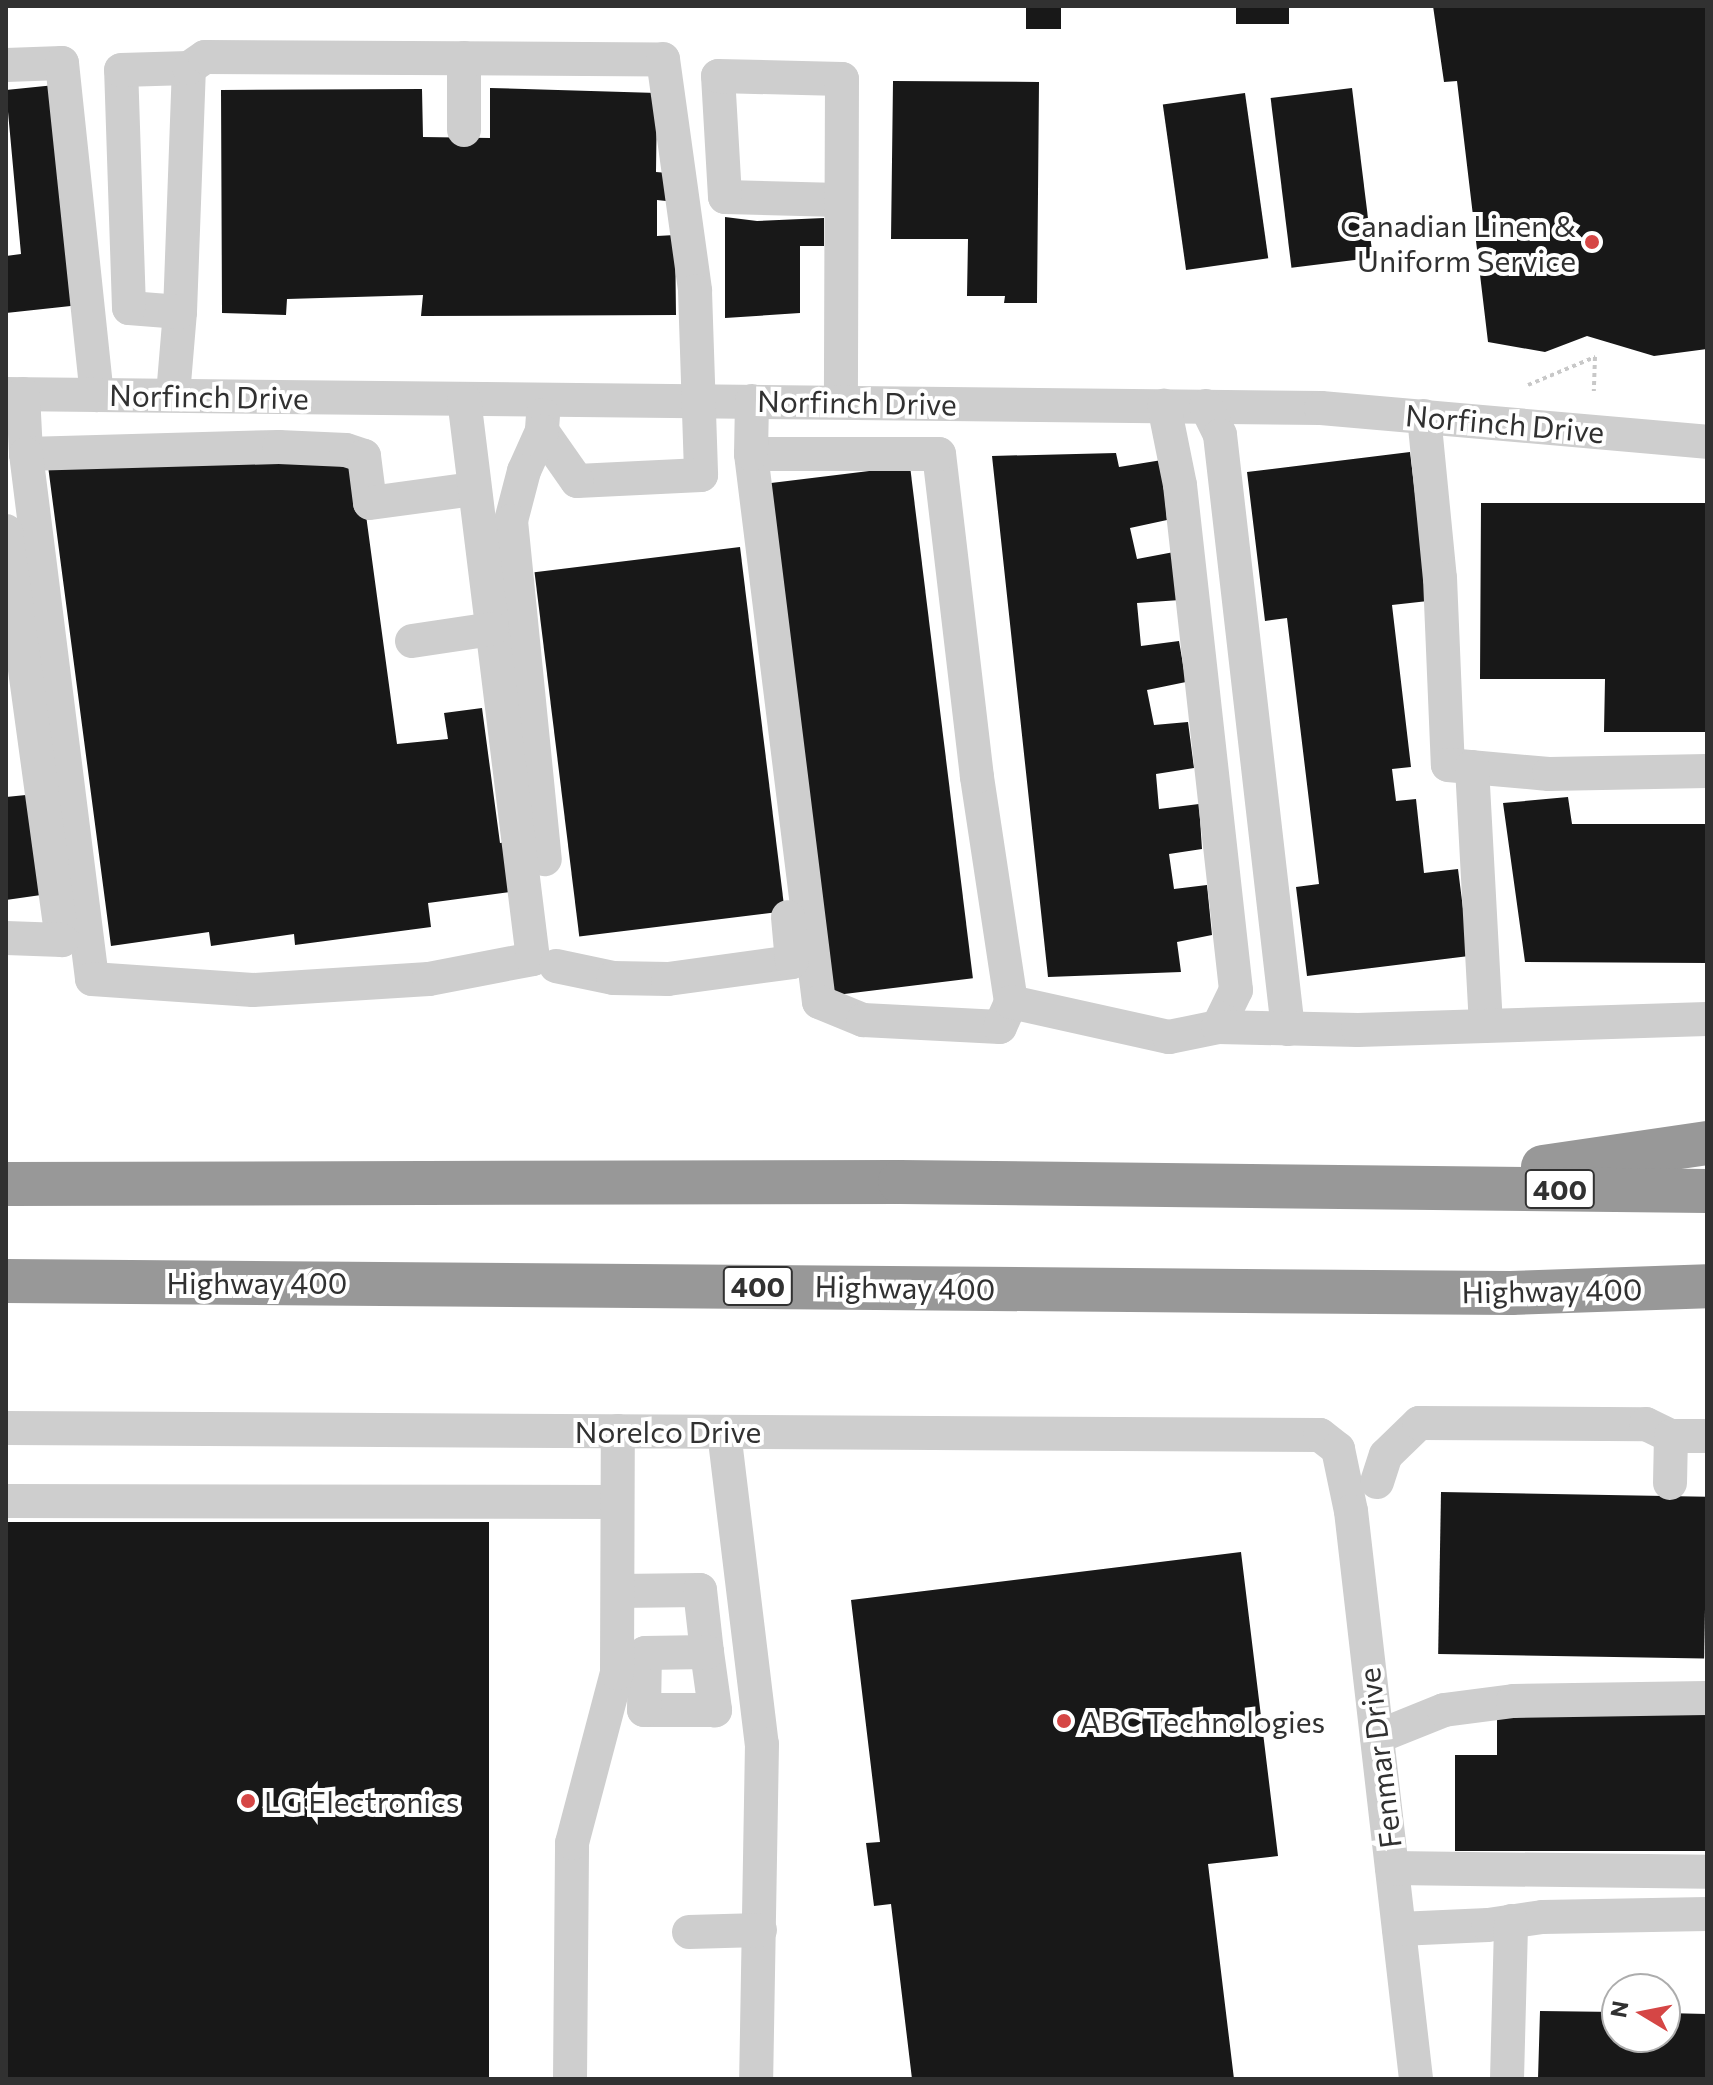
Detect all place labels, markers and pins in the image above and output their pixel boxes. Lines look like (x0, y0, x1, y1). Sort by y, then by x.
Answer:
place label: Canadian Linen & Uniform Service (1340, 207, 1576, 278)
marker: Canadian Linen & Uniform Service (1583, 233, 1601, 251)
place label: ABC Technologies (1080, 1703, 1325, 1739)
marker: ABC Technologies (1055, 1712, 1073, 1730)
place label: LG Electronics (264, 1783, 460, 1819)
marker: LG Electronics (239, 1792, 257, 1810)

